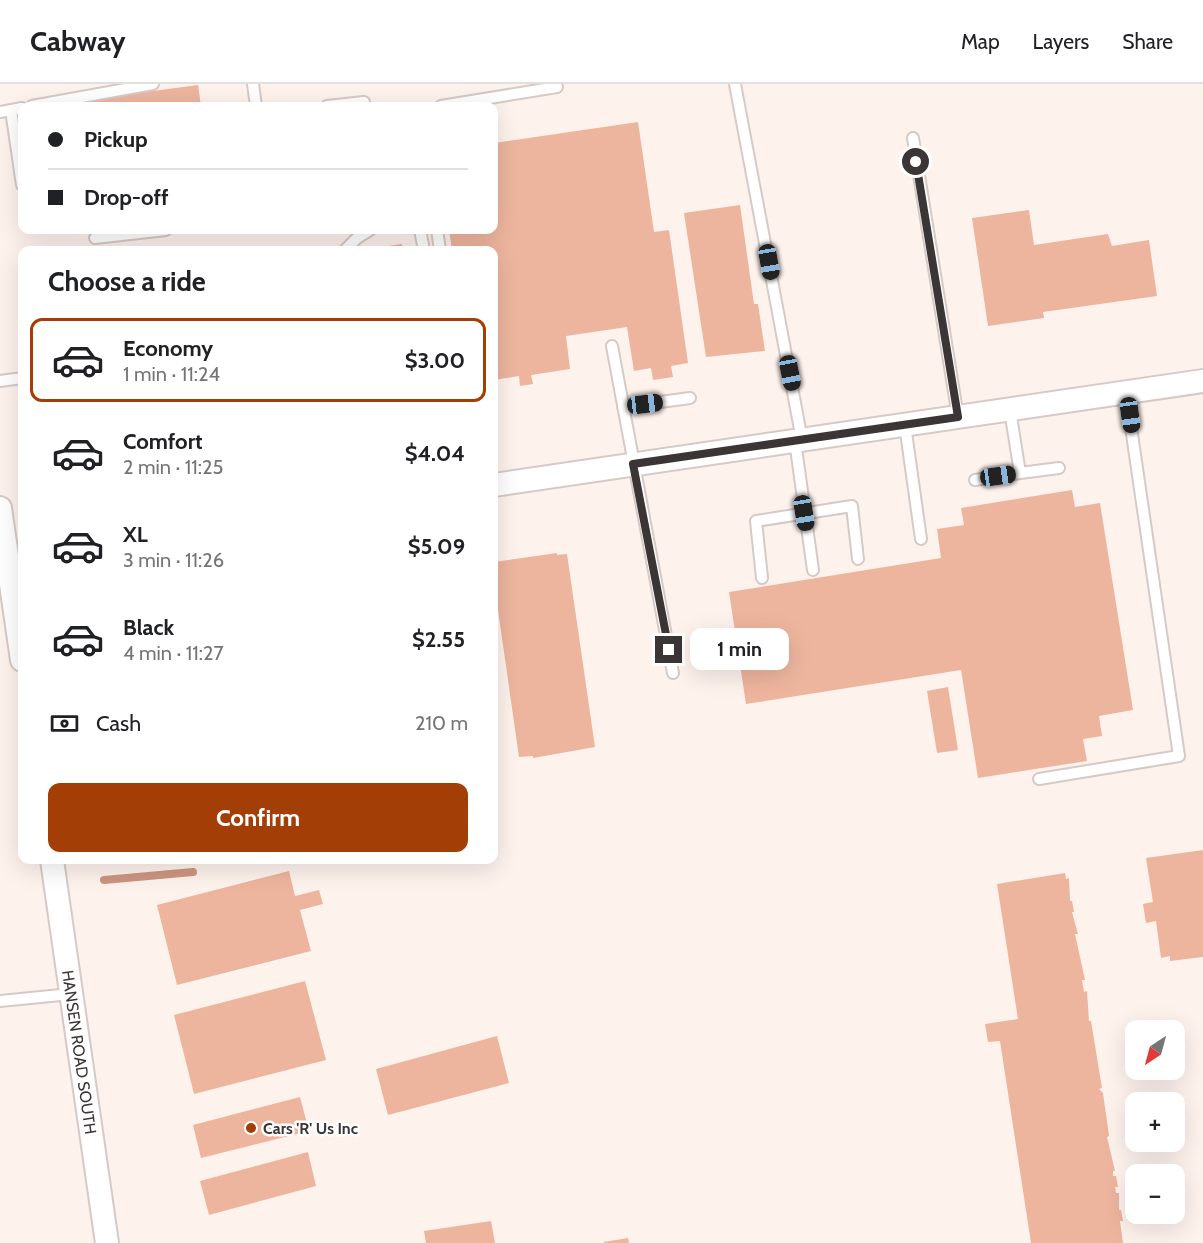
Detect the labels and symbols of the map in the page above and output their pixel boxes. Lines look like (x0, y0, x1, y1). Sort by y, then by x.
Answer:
route start (902, 148, 929, 175)
car (757, 243, 781, 281)
car (778, 354, 802, 392)
car (626, 393, 664, 415)
car (1119, 396, 1141, 434)
car (979, 465, 1017, 487)
car (792, 494, 816, 532)
callout: 1 min (690, 629, 789, 671)
route end (655, 636, 682, 663)
street label: HANSEN ROAD SOUTH (58, 969, 100, 1135)
north arrow (1125, 1020, 1185, 1080)
place label: Cars 'R' Us Inc (263, 1119, 358, 1138)
marker: Cars 'R' Us Inc (244, 1121, 258, 1135)

